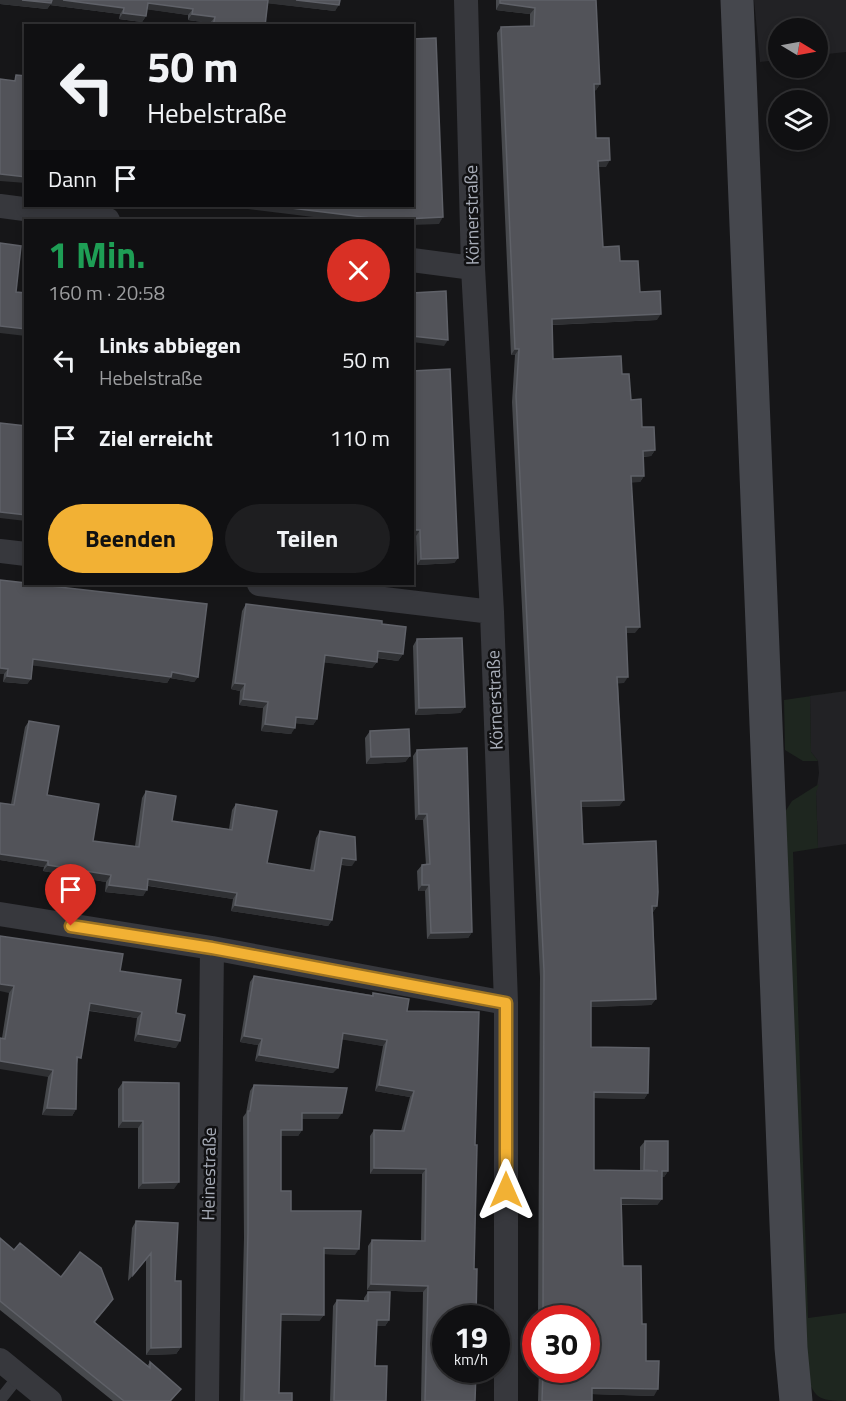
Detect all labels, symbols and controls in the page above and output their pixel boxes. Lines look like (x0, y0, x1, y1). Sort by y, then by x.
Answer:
north arrow (768, 18, 828, 78)
map controls (768, 18, 828, 150)
text: 50 m (147, 34, 239, 98)
icon: left (48, 48, 126, 126)
button: layers (768, 90, 828, 150)
text: Hebelstraße (147, 92, 287, 133)
text: Dann (48, 162, 97, 196)
icon: arrive (109, 162, 142, 195)
street label: Körnerstraße (457, 165, 486, 265)
text: 1 Min. (48, 227, 145, 282)
button: close (327, 239, 390, 302)
text: 160 m · 20:58 (48, 277, 165, 308)
text: Links abbiegen (99, 328, 241, 362)
text: 50 m (342, 343, 390, 377)
icon: left (48, 344, 81, 377)
text: Hebelstraße (99, 362, 203, 393)
text: Ziel erreicht (99, 421, 213, 455)
text: 110 m (330, 421, 390, 455)
icon: arrive (48, 422, 81, 455)
button: Beenden (48, 504, 213, 573)
button: Teilen (225, 504, 390, 573)
street label: Körnerstraße (479, 650, 510, 750)
pin (45, 864, 96, 926)
icon: arrive (54, 873, 87, 906)
street label: Heinestraße (194, 1127, 223, 1221)
position arrow (474, 1158, 538, 1222)
speed limit sign: 30 (522, 1305, 600, 1383)
text: 19 (454, 1314, 488, 1360)
text: km/h (454, 1348, 488, 1371)

